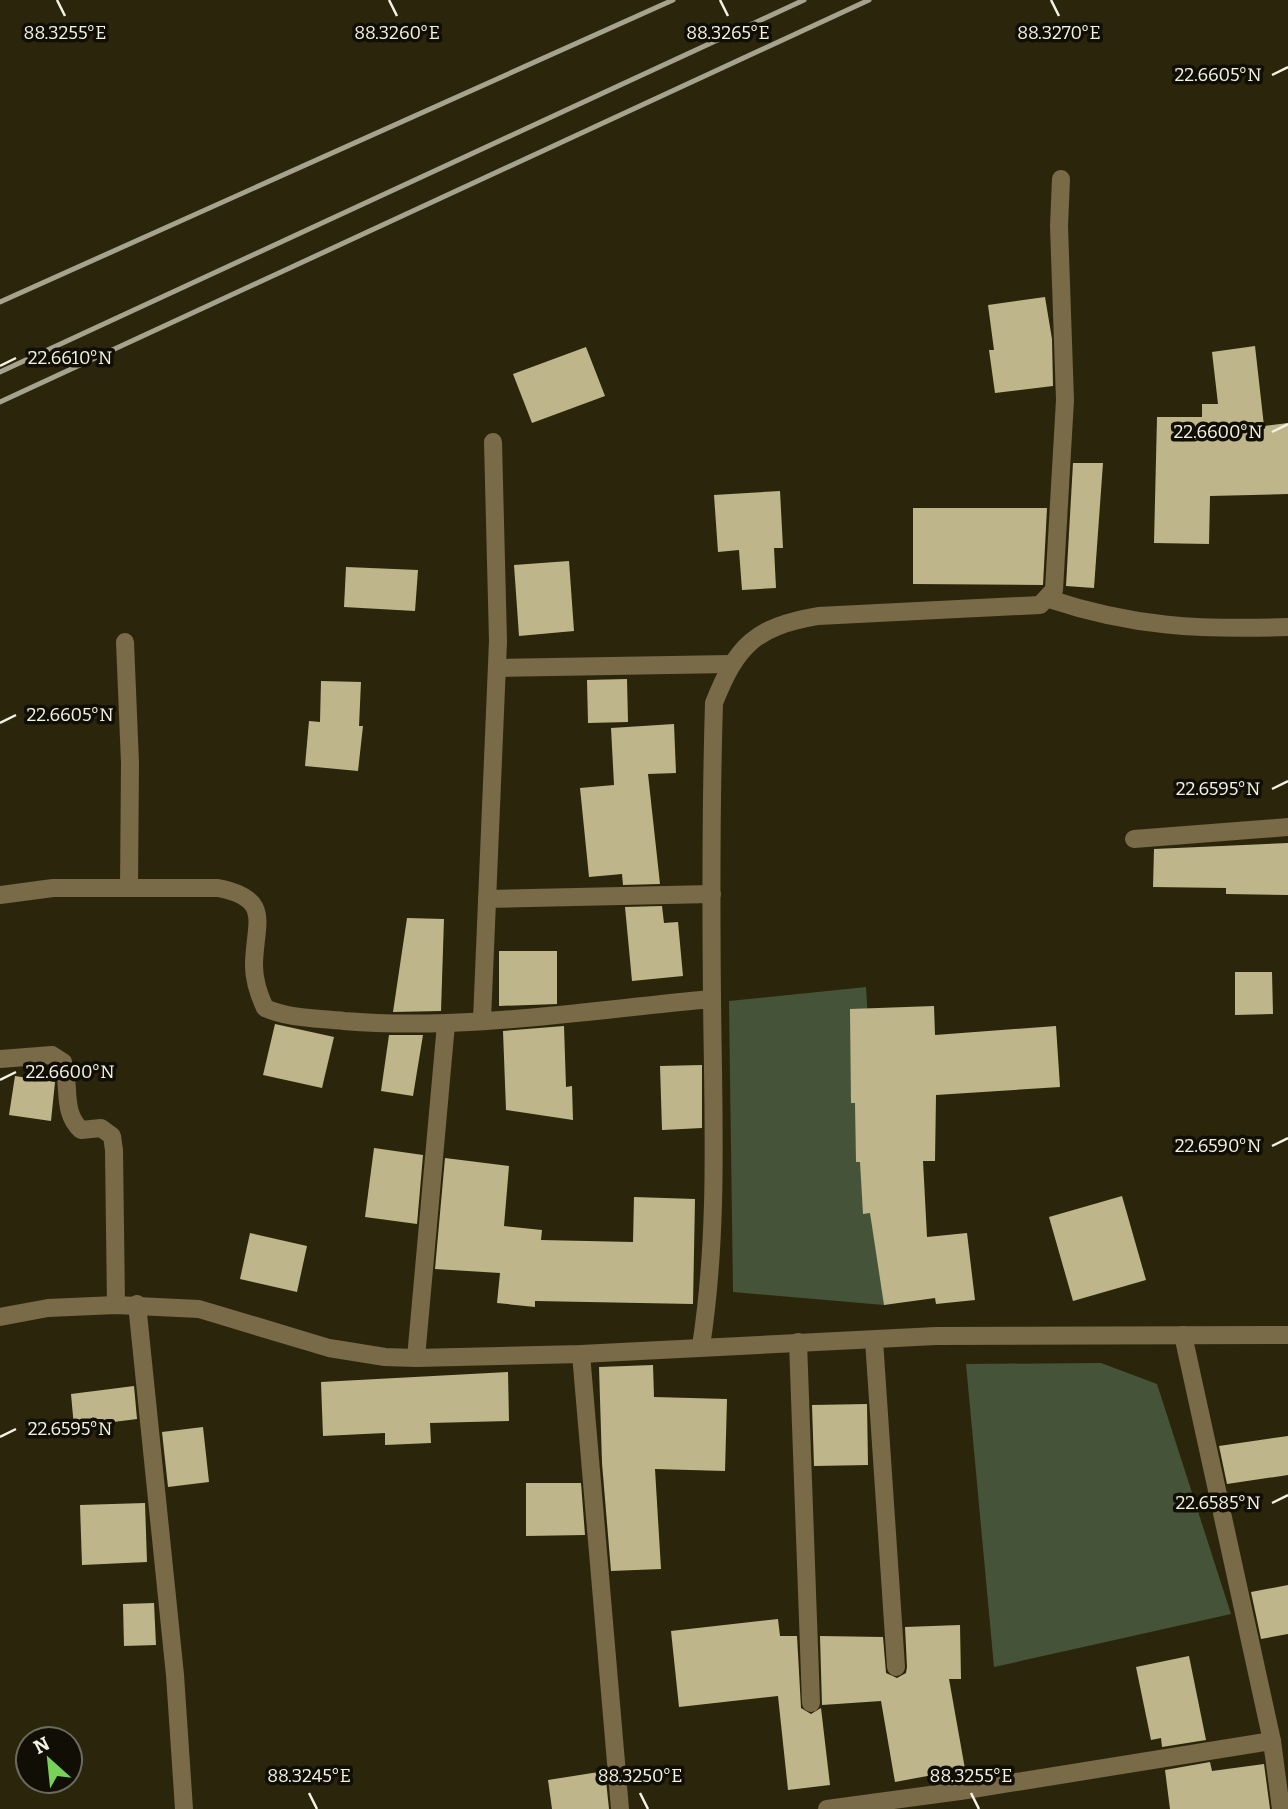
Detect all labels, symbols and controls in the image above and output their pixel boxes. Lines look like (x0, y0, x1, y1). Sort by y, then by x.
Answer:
text: 88.3255°E (24, 22, 106, 44)
text: 88.3260°E (354, 22, 440, 44)
text: 88.3265°E (686, 22, 770, 44)
text: 88.3270°E (1017, 22, 1101, 44)
text: 22.6605°N (1174, 64, 1262, 86)
text: 22.6610°N (28, 347, 112, 369)
text: 22.6600°N (1173, 421, 1263, 443)
text: 22.6605°N (26, 704, 114, 726)
text: 22.6595°N (1176, 778, 1260, 800)
text: 22.6600°N (25, 1061, 115, 1083)
text: 22.6590°N (1175, 1135, 1261, 1157)
text: 22.6595°N (28, 1418, 112, 1440)
text: 22.6585°N (1175, 1492, 1261, 1514)
north arrow (14, 1725, 84, 1795)
text: N (30, 1732, 54, 1759)
text: 88.3245°E (267, 1765, 351, 1787)
text: 88.3250°E (598, 1765, 682, 1787)
text: 88.3255°E (930, 1765, 1012, 1787)

